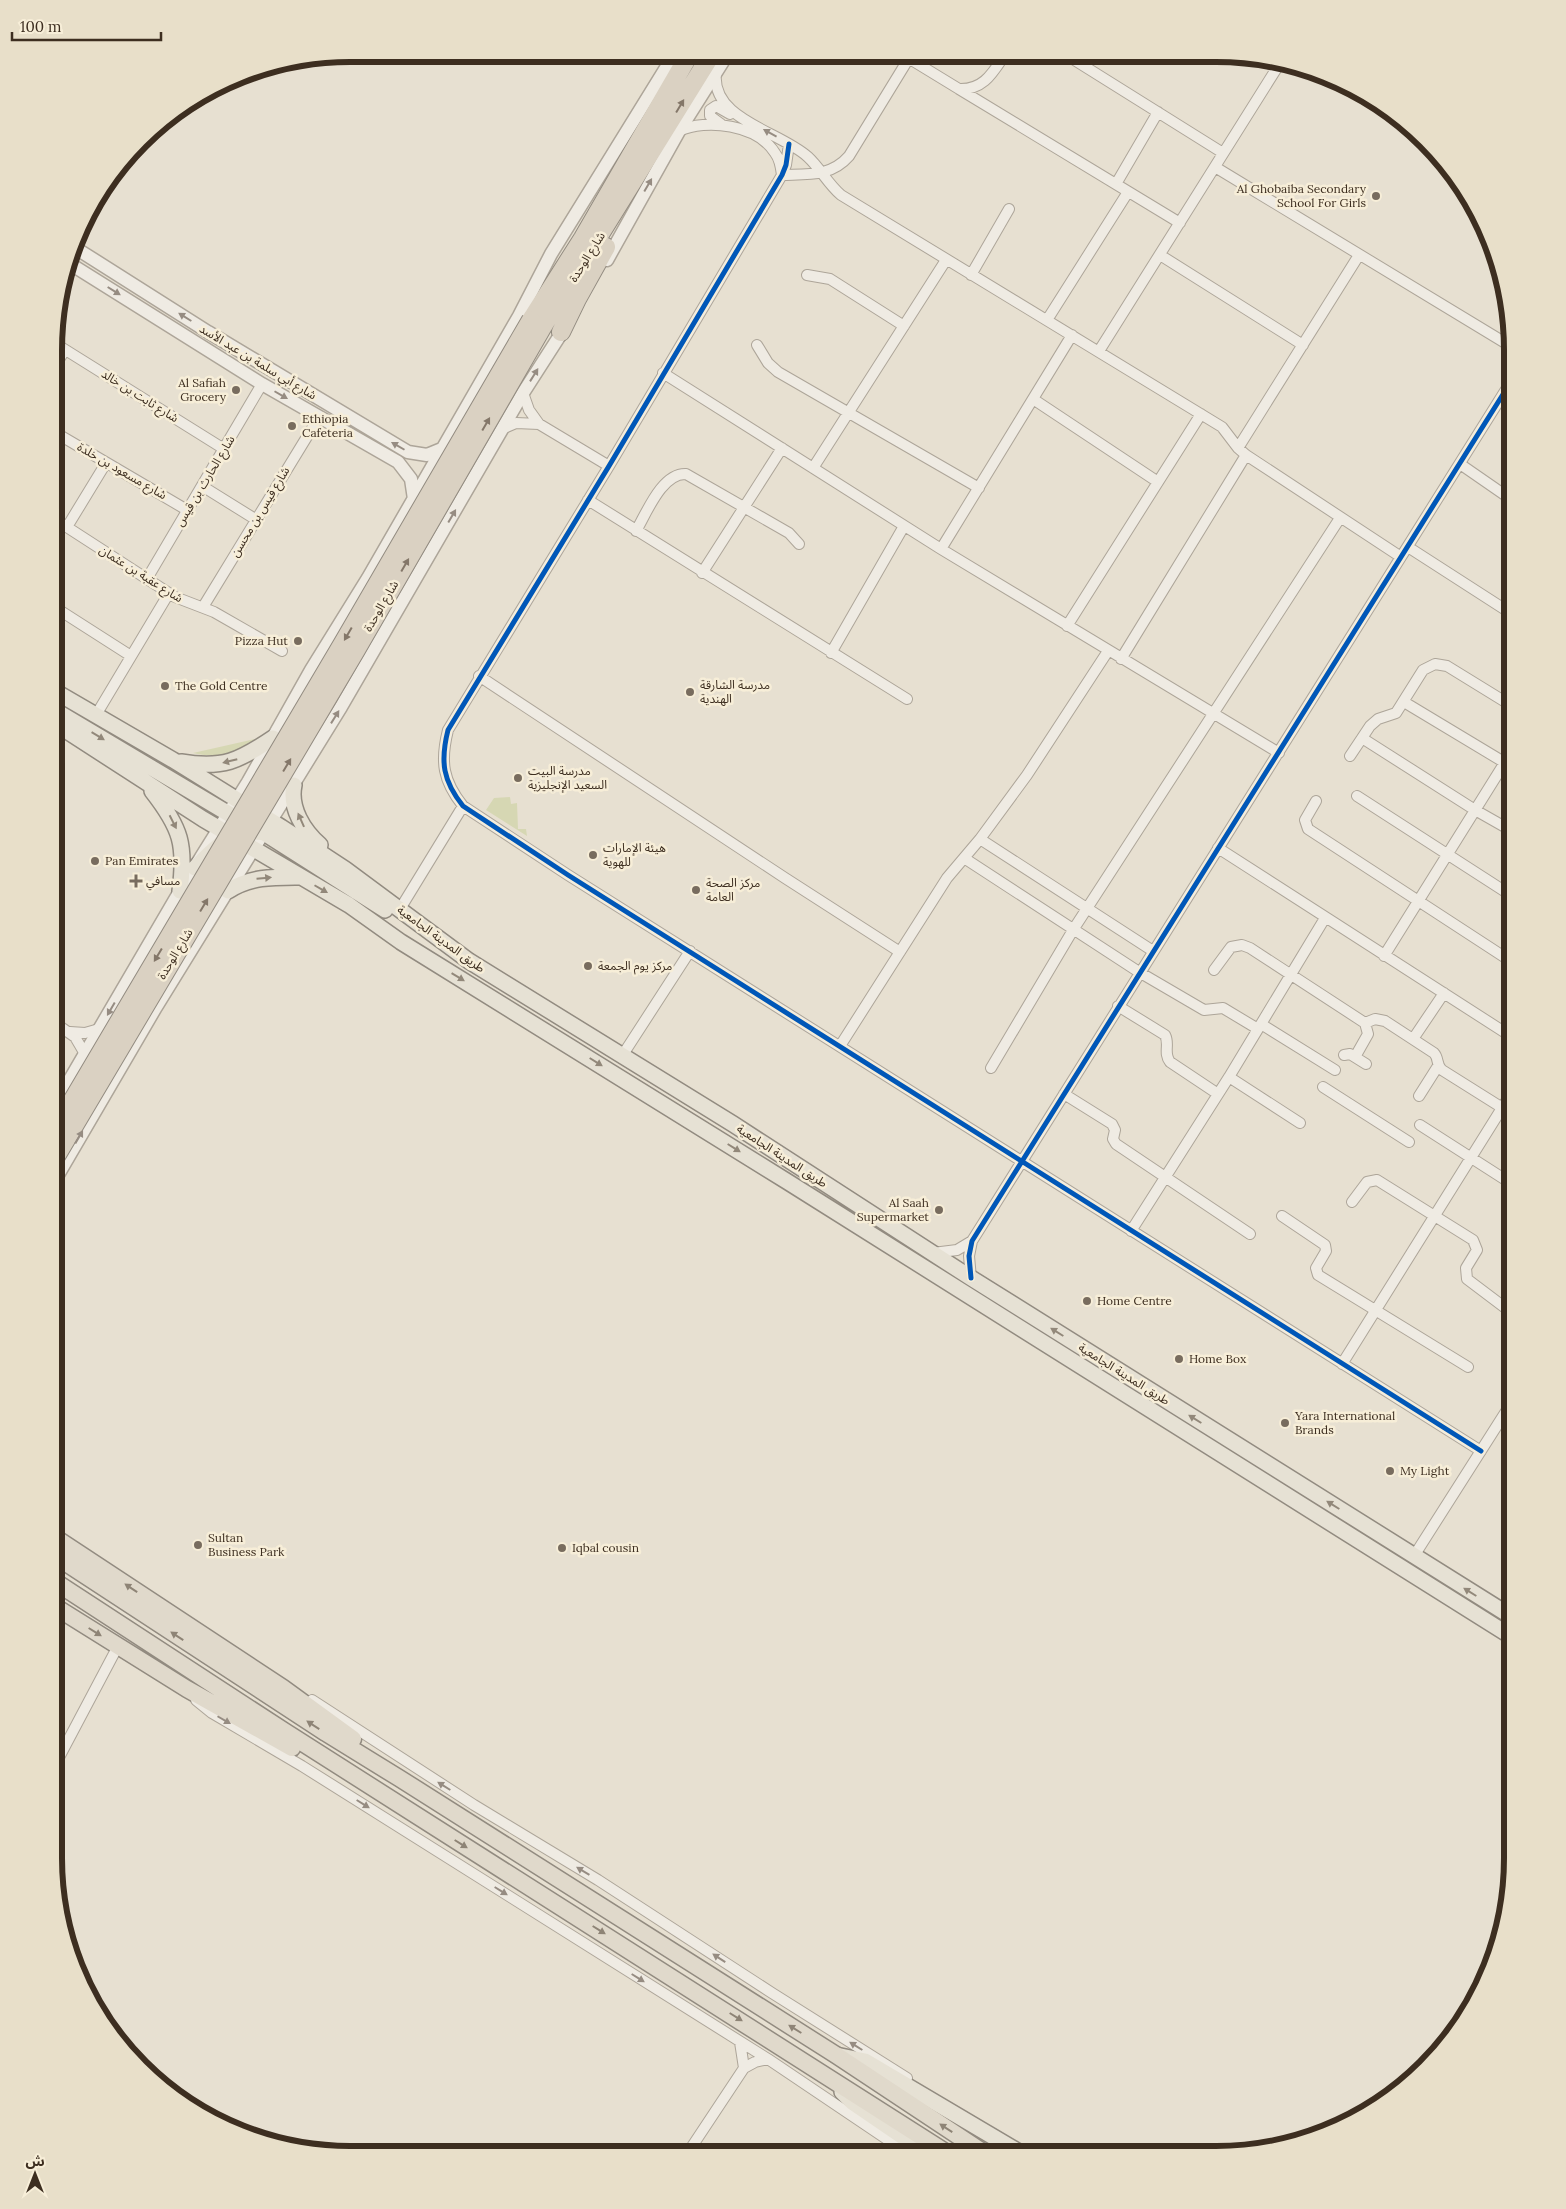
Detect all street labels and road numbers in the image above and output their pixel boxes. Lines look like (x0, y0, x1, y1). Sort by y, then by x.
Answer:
street label: شارع الوحدة (565, 229, 610, 286)
street label: شارع أبي سلمة بن عبد الأسد (196, 321, 320, 405)
street label: شارع ثابت بن خالد (98, 366, 182, 427)
street label: شارع الحارث بن قيس (172, 433, 239, 530)
street label: شارع مسعود بن خلدة (74, 439, 170, 504)
street label: شارع قيس بن محسن (227, 464, 294, 561)
street label: شارع عقبة بن عثمان (96, 542, 186, 607)
street label: شارع الوحدة (360, 578, 403, 635)
street label: طريق المدينة الجامعية (394, 902, 488, 976)
street label: شارع الوحدة (154, 926, 197, 983)
street label: طريق المدينة الجامعية (734, 1121, 830, 1191)
street label: طريق المدينة الجامعية (1075, 1339, 1173, 1409)

